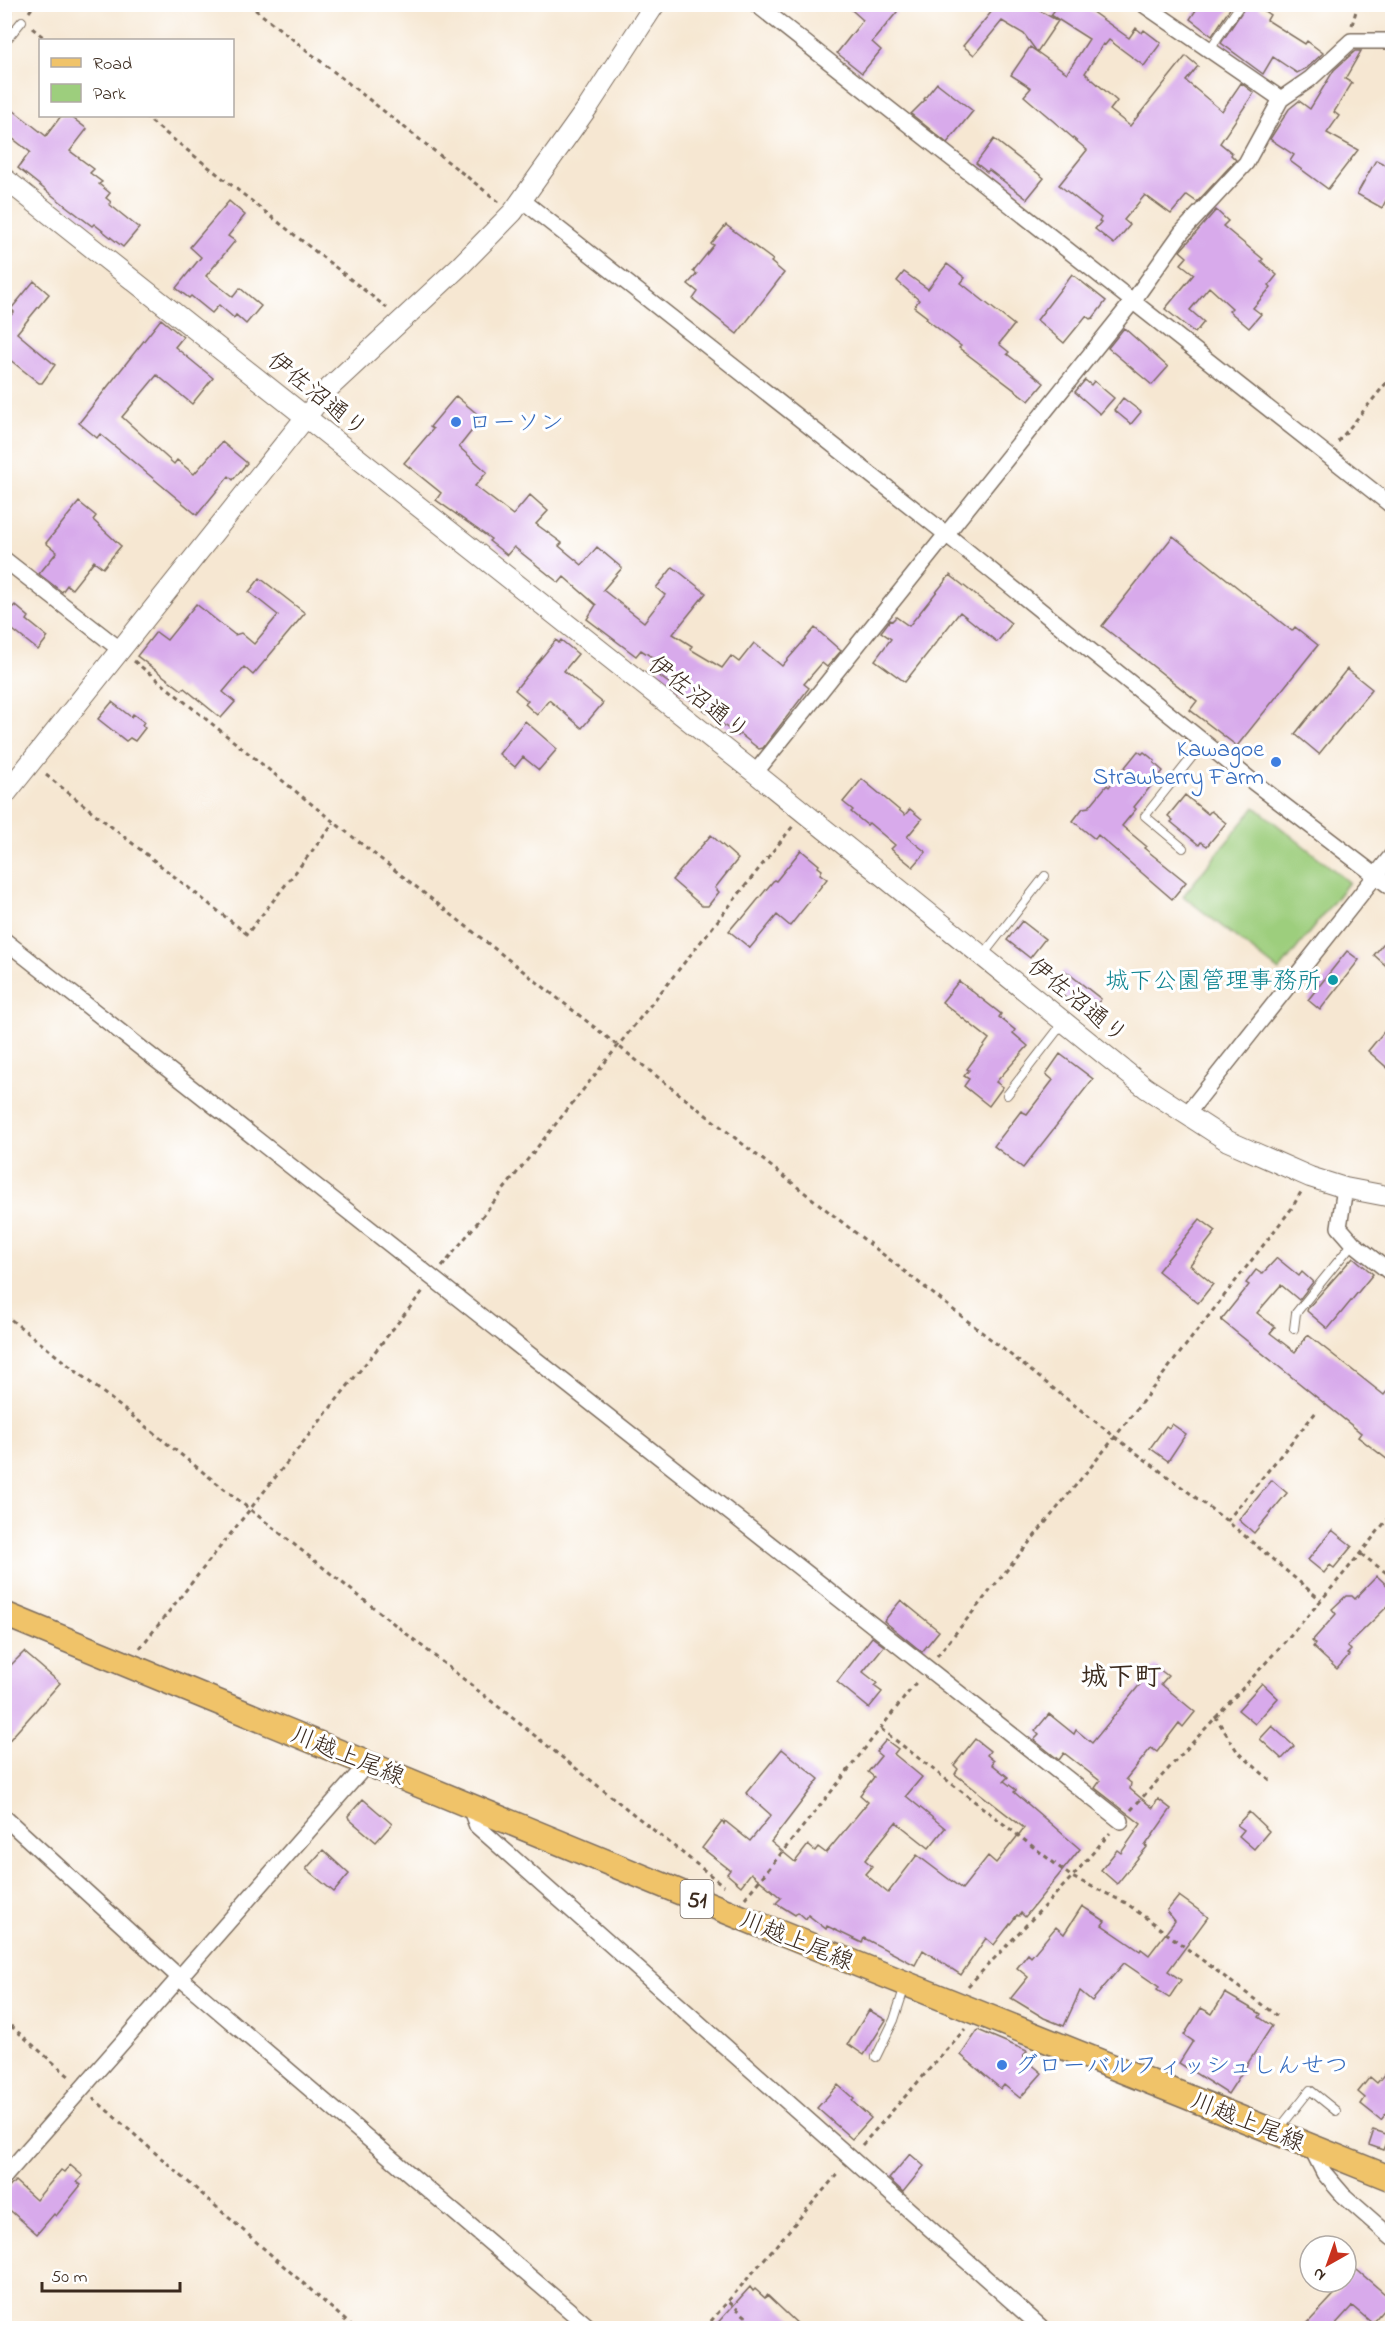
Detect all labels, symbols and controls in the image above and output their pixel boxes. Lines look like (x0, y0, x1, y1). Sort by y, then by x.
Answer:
legend (39, 39, 234, 117)
text: Road (93, 52, 132, 78)
text: Park (93, 82, 126, 108)
street label: 伊佐沼通り (259, 345, 374, 447)
place label: ローソン (468, 407, 564, 442)
marker: ローソン (449, 415, 463, 429)
street label: 伊佐沼通り (639, 648, 756, 750)
place label: Kawagoe Strawberry Farm (1093, 733, 1264, 797)
marker: Kawagoe Strawberry Farm (1269, 755, 1283, 769)
street label: 伊佐沼通り (1019, 951, 1134, 1053)
place label: 城下公園管理事務所 (1105, 965, 1321, 1000)
marker: 城下公園管理事務所 (1326, 973, 1340, 987)
district label: 城下町 (1081, 1659, 1162, 1698)
street label: 川越上尾線 (285, 1719, 409, 1796)
road number: 51 (680, 1880, 714, 1918)
street label: 川越上尾線 (734, 1904, 858, 1981)
place label: グローバルフィッシュしんせつ (1014, 2050, 1349, 2085)
marker: グローバルフィッシュしんせつ (995, 2058, 1009, 2072)
street label: 川越上尾線 (1185, 2085, 1309, 2162)
north arrow (1298, 2234, 1358, 2294)
scale bar (42, 2255, 180, 2293)
text: N (1308, 2261, 1331, 2287)
text: 50 m (51, 2265, 88, 2291)

